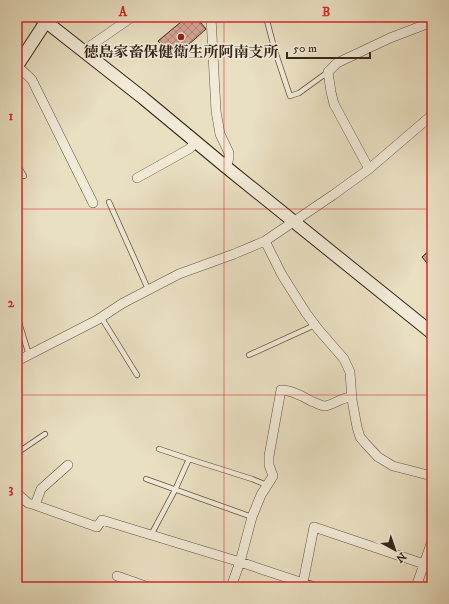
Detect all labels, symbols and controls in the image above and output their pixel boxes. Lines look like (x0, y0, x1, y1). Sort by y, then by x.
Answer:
text: A (118, 4, 128, 20)
text: B (322, 4, 330, 20)
marker: 徳島家畜保健衛生所阿南支所 (176, 32, 186, 42)
scale bar (287, 34, 370, 60)
text: 50 m (293, 41, 317, 56)
place label: 徳島家畜保健衛生所阿南支所 (83, 43, 279, 62)
text: 1 (9, 108, 14, 124)
text: 2 (8, 295, 15, 311)
text: 3 (9, 481, 14, 497)
north arrow (375, 530, 415, 570)
text: N (393, 549, 409, 565)

